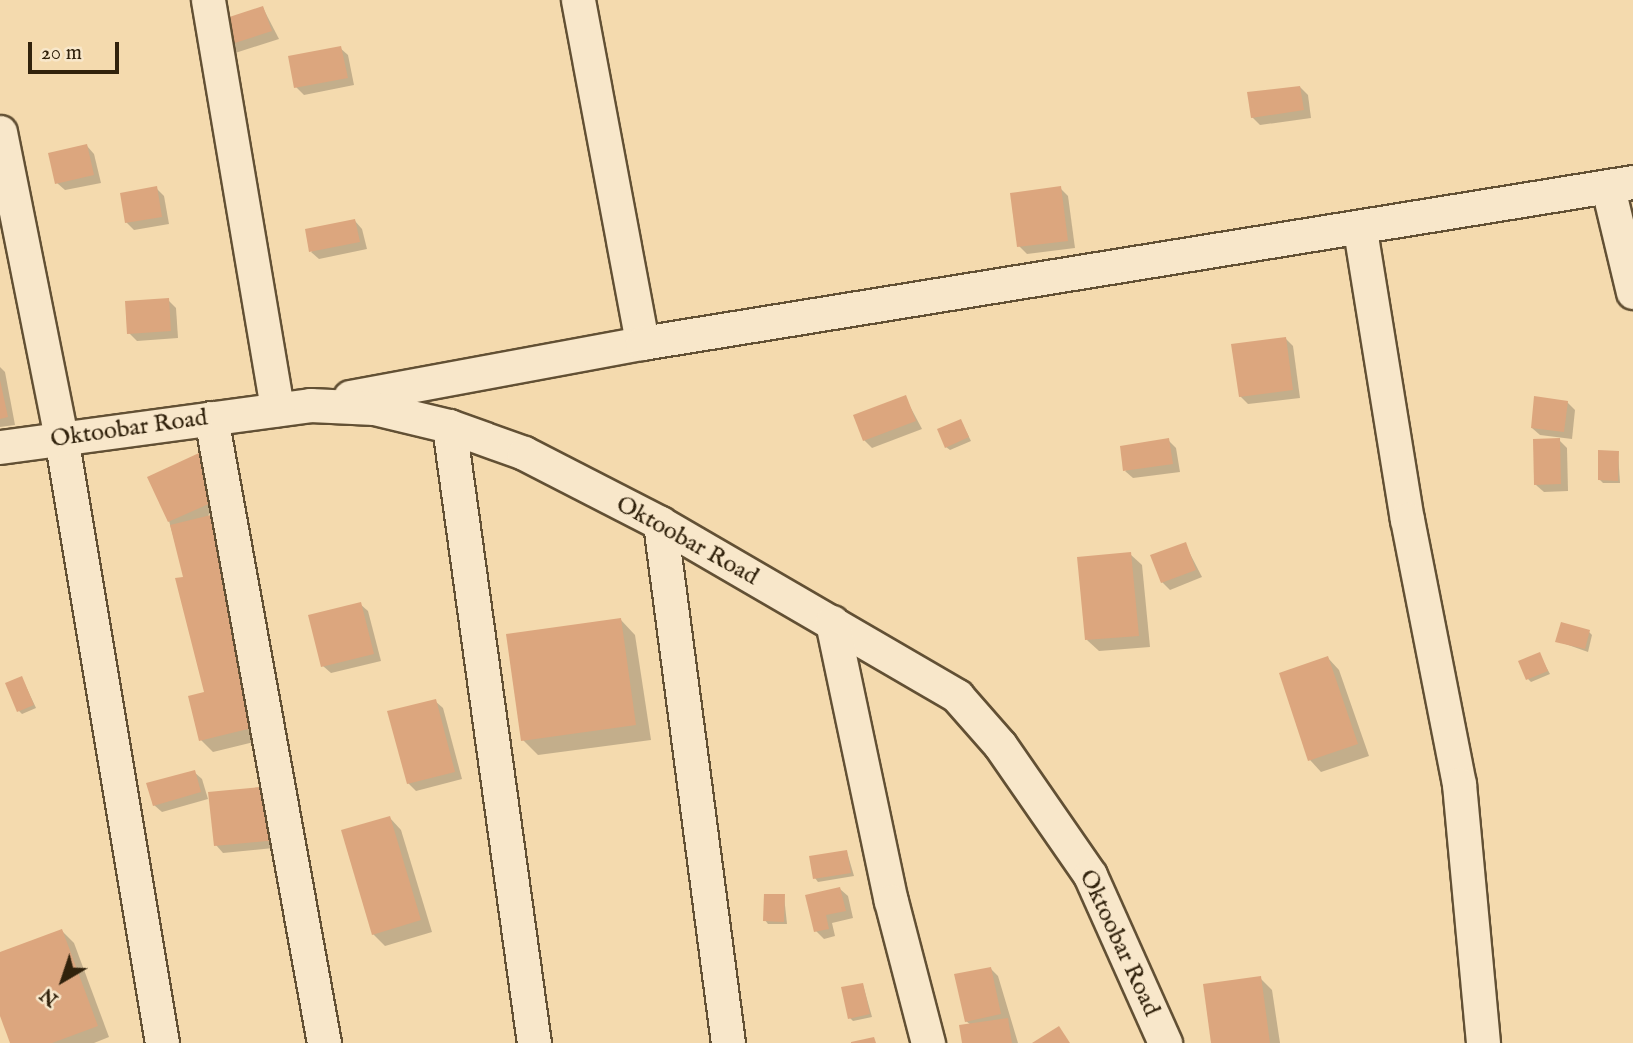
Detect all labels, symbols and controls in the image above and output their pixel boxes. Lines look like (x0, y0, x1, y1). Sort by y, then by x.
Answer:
scale bar (32, 28, 122, 72)
text: 20 m (41, 40, 82, 67)
street label: Oktoobar Road (49, 404, 209, 454)
street label: Oktoobar Road (611, 490, 763, 592)
street label: Oktoobar Road (1073, 865, 1165, 1021)
north arrow (28, 945, 98, 1015)
text: N (36, 982, 64, 1011)

